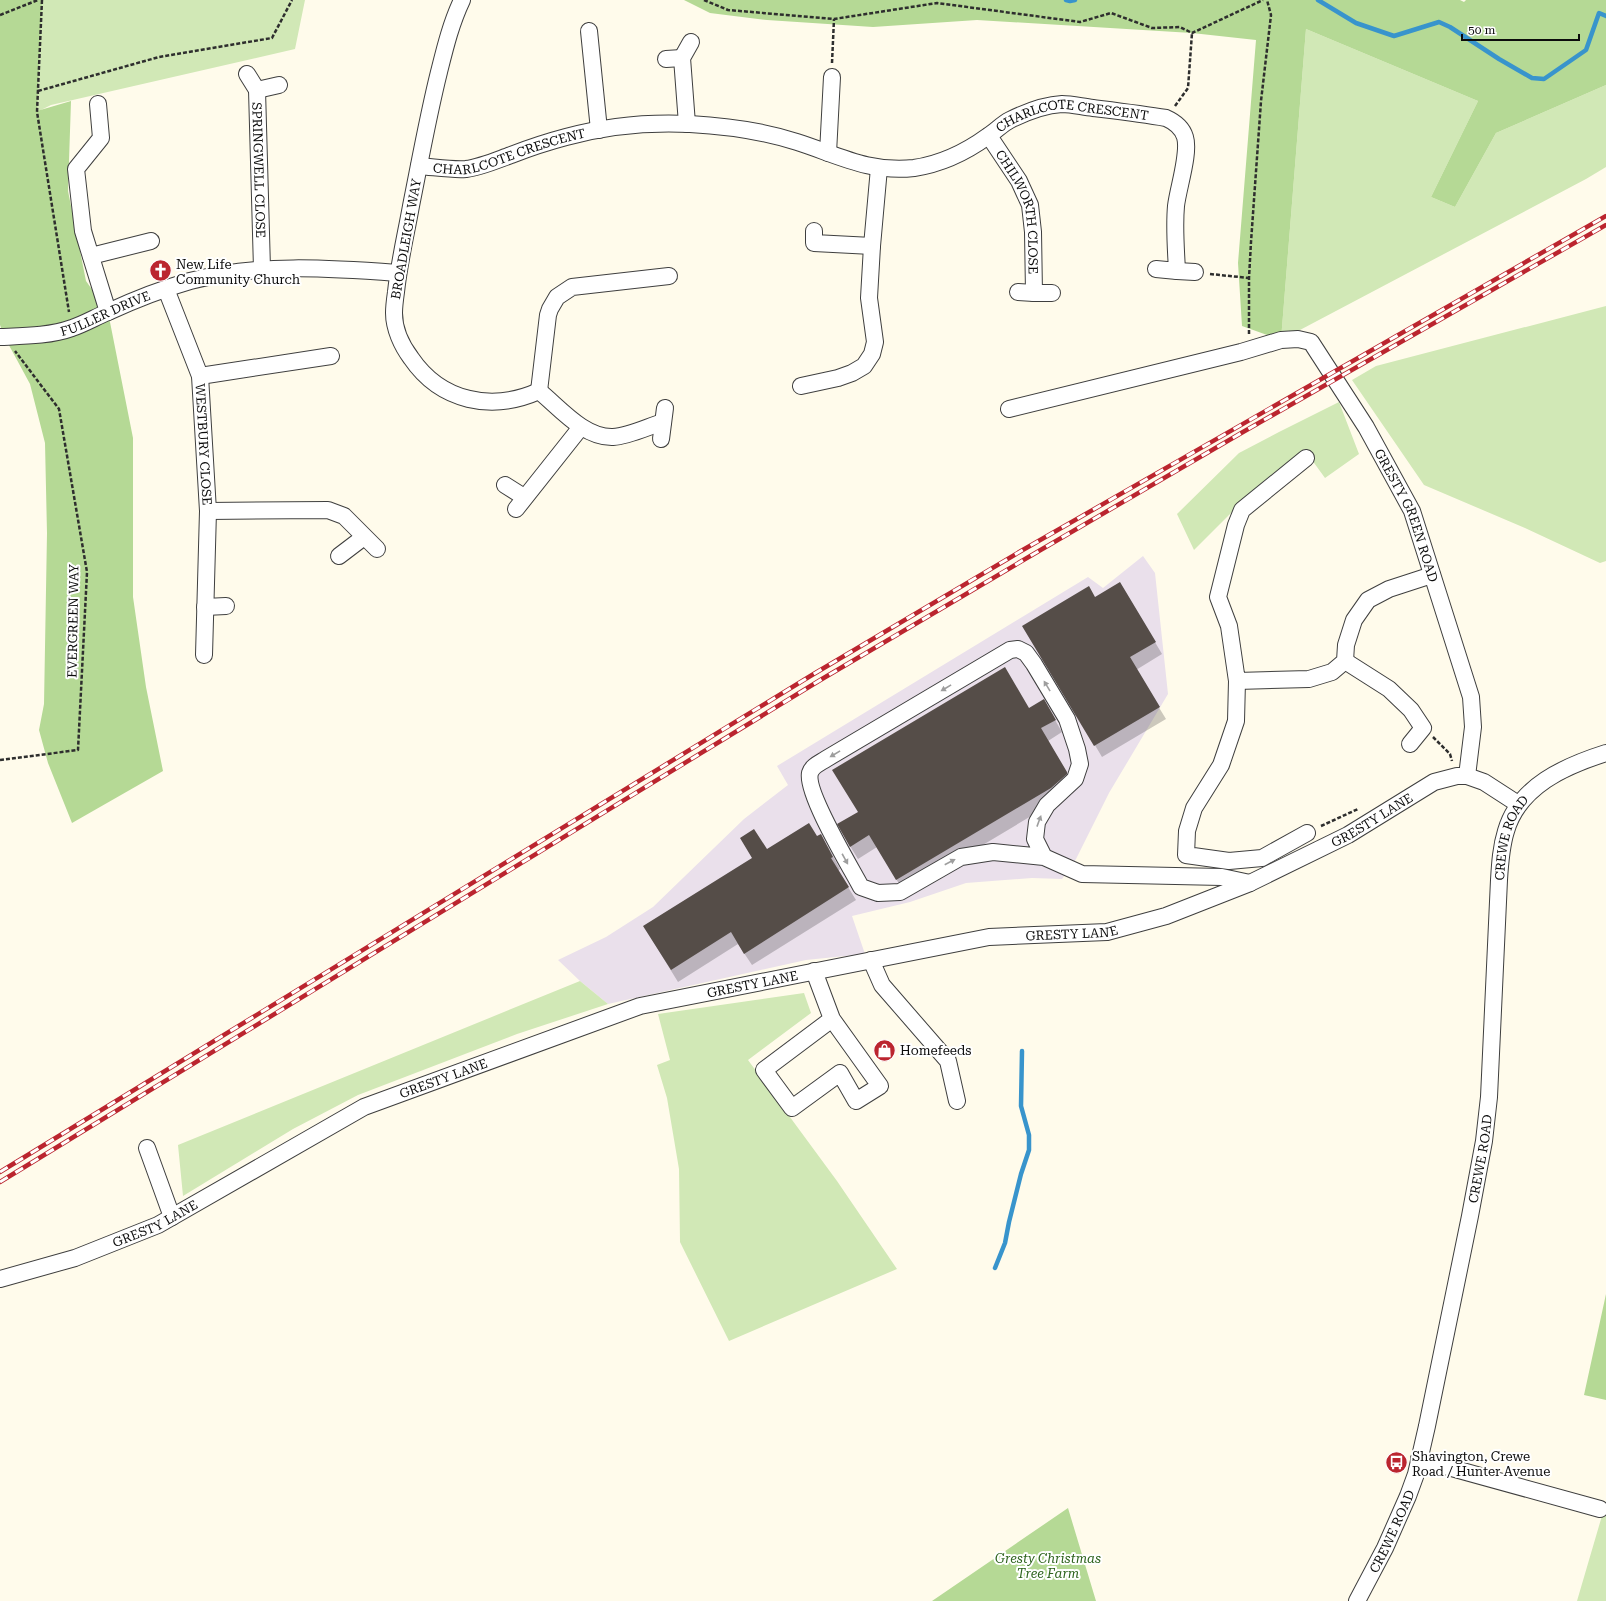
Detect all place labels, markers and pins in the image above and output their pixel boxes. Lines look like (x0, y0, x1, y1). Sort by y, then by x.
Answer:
place label: New Life Community Church (176, 257, 301, 287)
church icon: New Life Community Church (148, 258, 174, 284)
shop icon: Homefeeds (872, 1037, 898, 1063)
place label: Homefeeds (900, 1043, 972, 1058)
place label: Shavington, Crewe Road / Hunter Avenue (1412, 1449, 1550, 1479)
bus stop icon: Shavington, Crewe Road / Hunter Avenue (1384, 1450, 1410, 1476)

